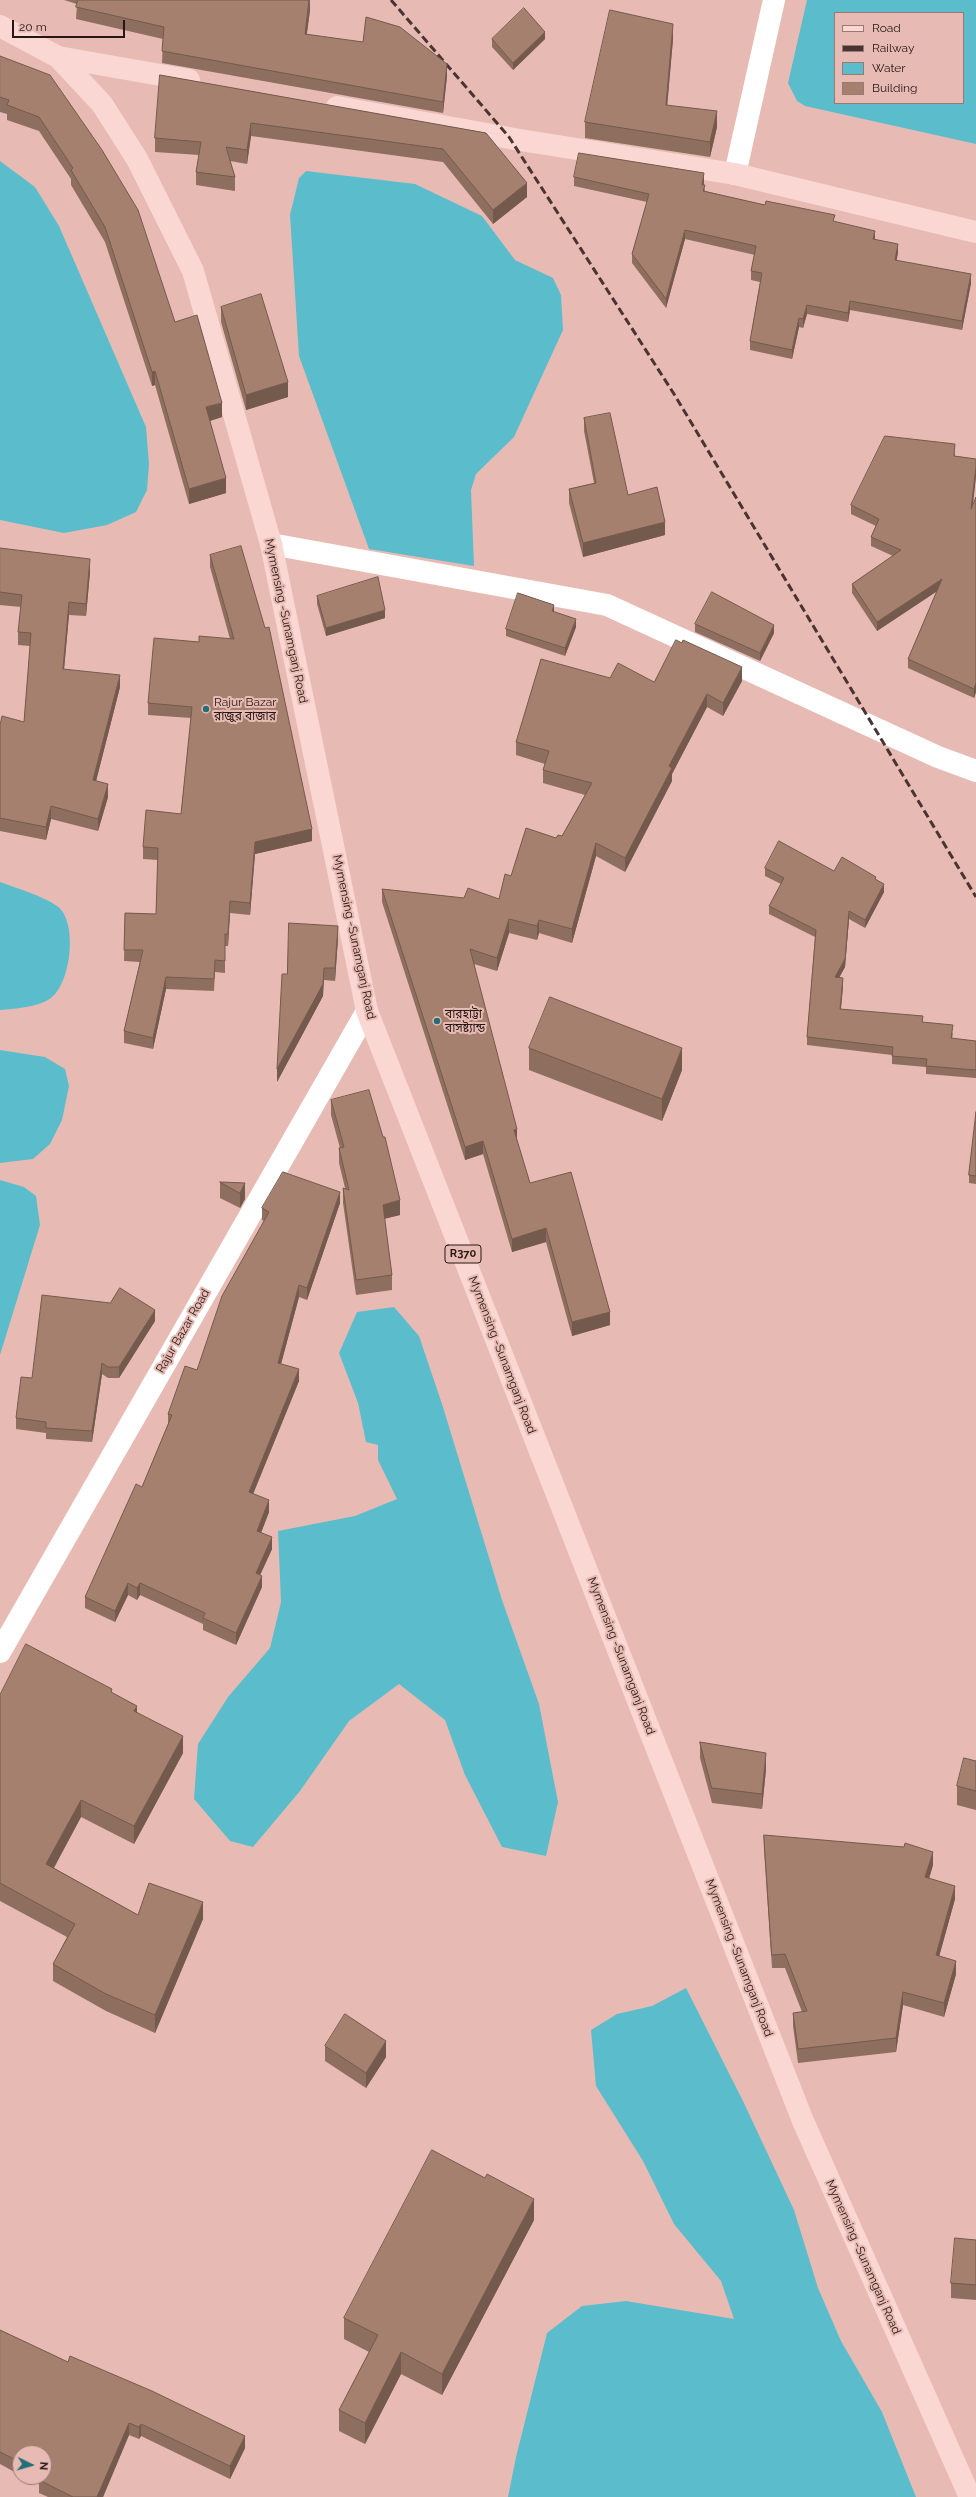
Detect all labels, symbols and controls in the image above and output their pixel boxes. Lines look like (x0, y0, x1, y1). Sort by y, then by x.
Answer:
scale bar (14, 12, 127, 38)
legend (834, 12, 964, 104)
text: 20 m (19, 20, 47, 34)
text: Road (872, 21, 901, 35)
text: Railway (872, 41, 914, 55)
text: Water (872, 61, 906, 75)
text: Building (872, 81, 918, 95)
street label: Mymensing -Sunamganj Road (262, 538, 310, 704)
place label: Rajur Bazar রাজুর বাজার (214, 695, 277, 723)
marker: Rajur Bazar রাজুর বাজার (201, 704, 211, 714)
street label: Mymensing -Sunamganj Road (330, 854, 378, 1020)
place label: বারহাট্টা বাসষ্ট্যান্ড (445, 1007, 485, 1035)
marker: বারহাট্টা বাসষ্ট্যান্ড (432, 1016, 442, 1026)
road number: R370 (445, 1245, 481, 1263)
street label: Mymensing -Sunamganj Road (465, 1274, 539, 1436)
street label: Rajur Bazar Road (153, 1287, 213, 1375)
street label: Mymensing -Sunamganj Road (584, 1575, 658, 1737)
street label: Mymensing -Sunamganj Road (702, 1877, 776, 2039)
street label: Mymensing -Sunamganj Road (822, 2178, 904, 2336)
north arrow (12, 2445, 52, 2485)
text: N (37, 2461, 50, 2471)

